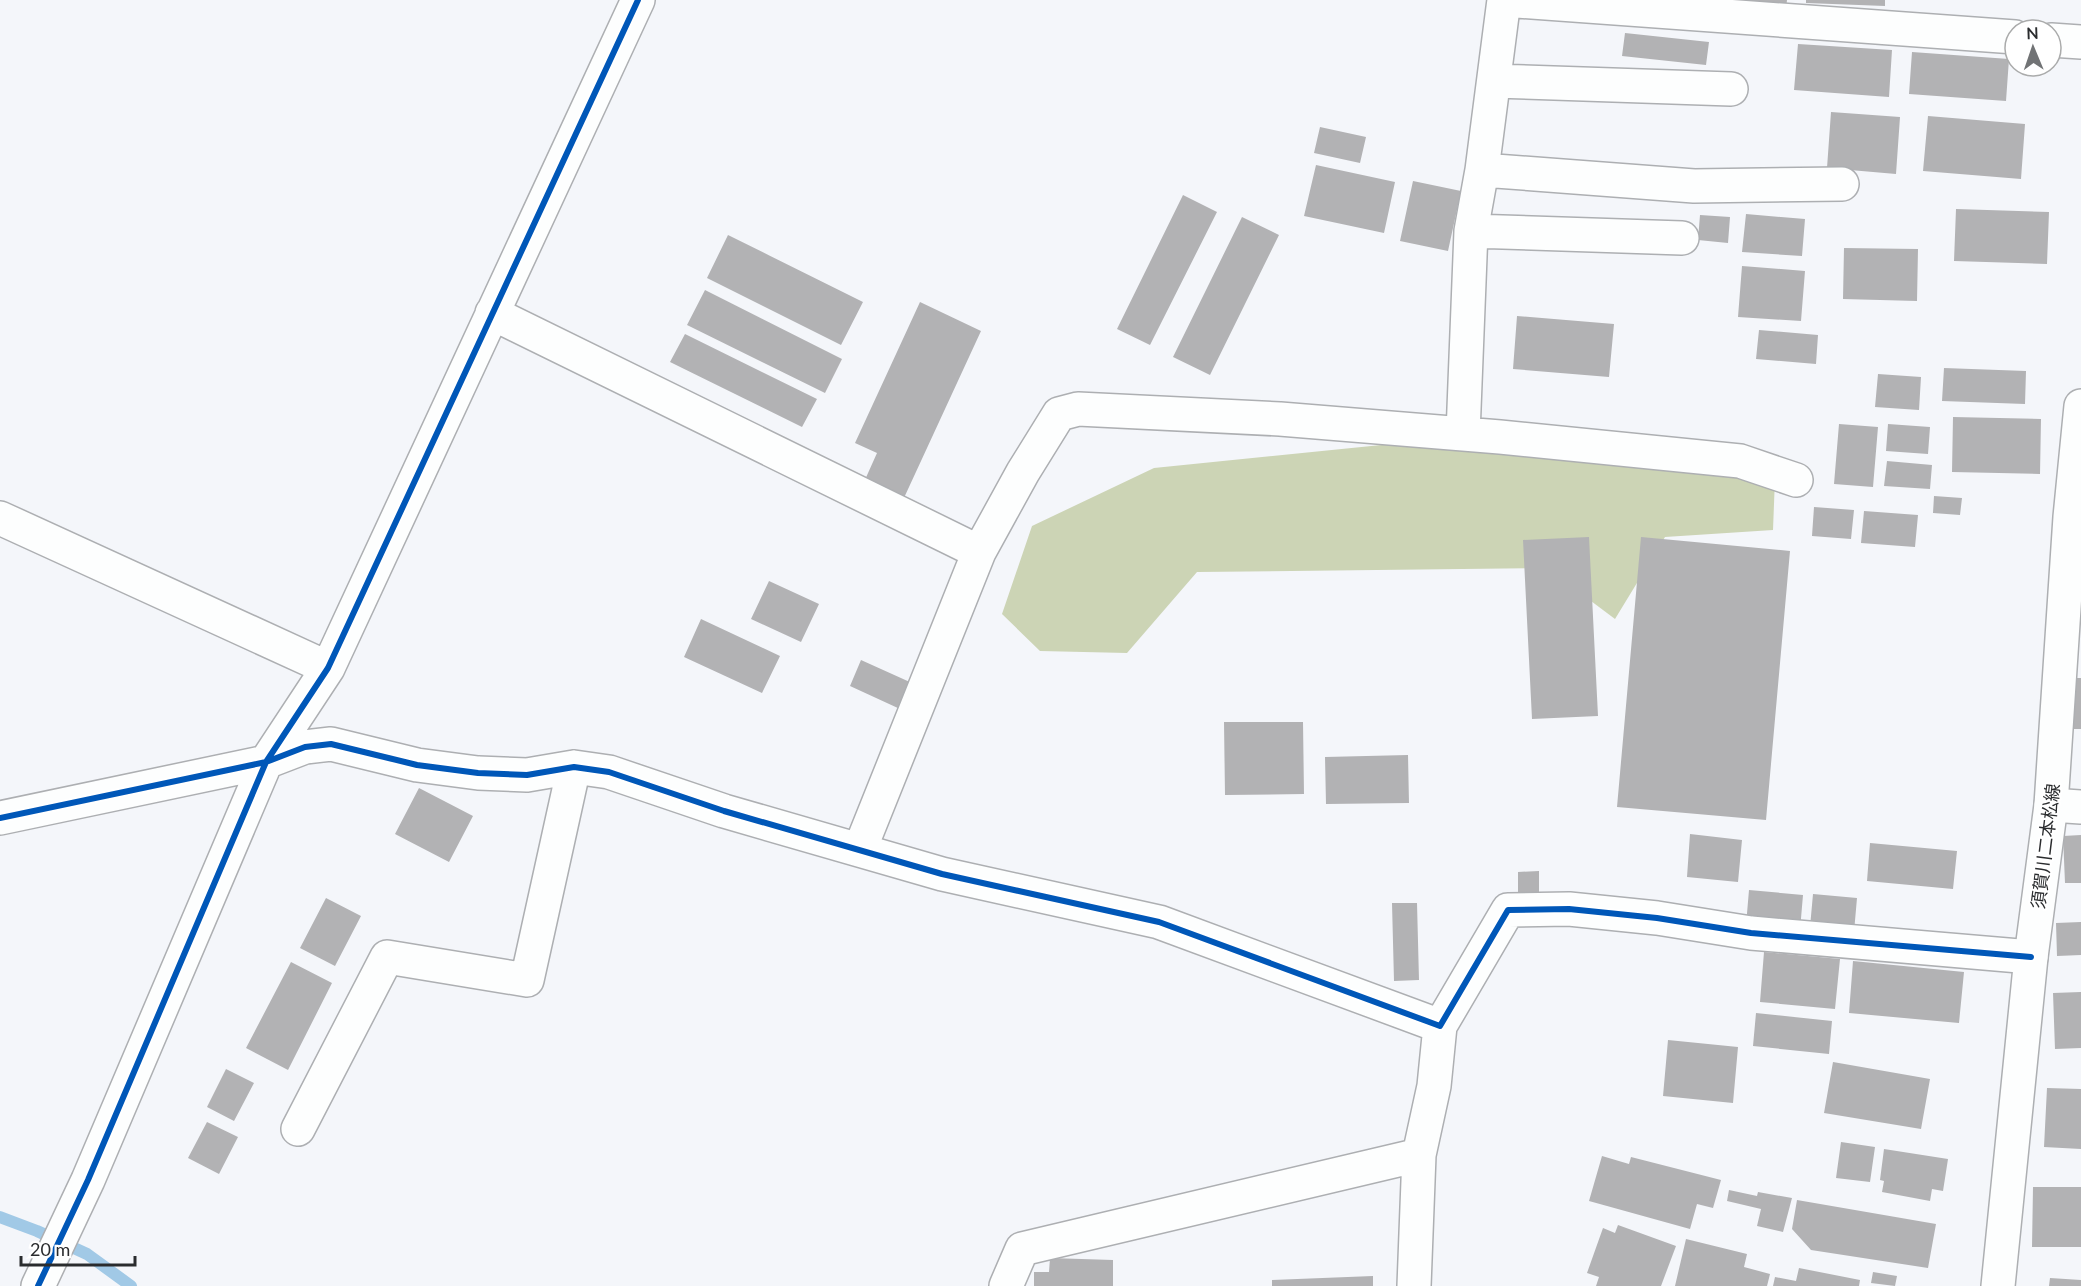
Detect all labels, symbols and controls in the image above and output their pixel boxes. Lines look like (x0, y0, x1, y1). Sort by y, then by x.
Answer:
north arrow (2003, 18, 2063, 78)
text: N (2026, 23, 2039, 42)
street label: 須賀川二本松線 (2026, 782, 2064, 910)
scale bar (21, 1229, 135, 1267)
text: 20 m (30, 1238, 70, 1260)

